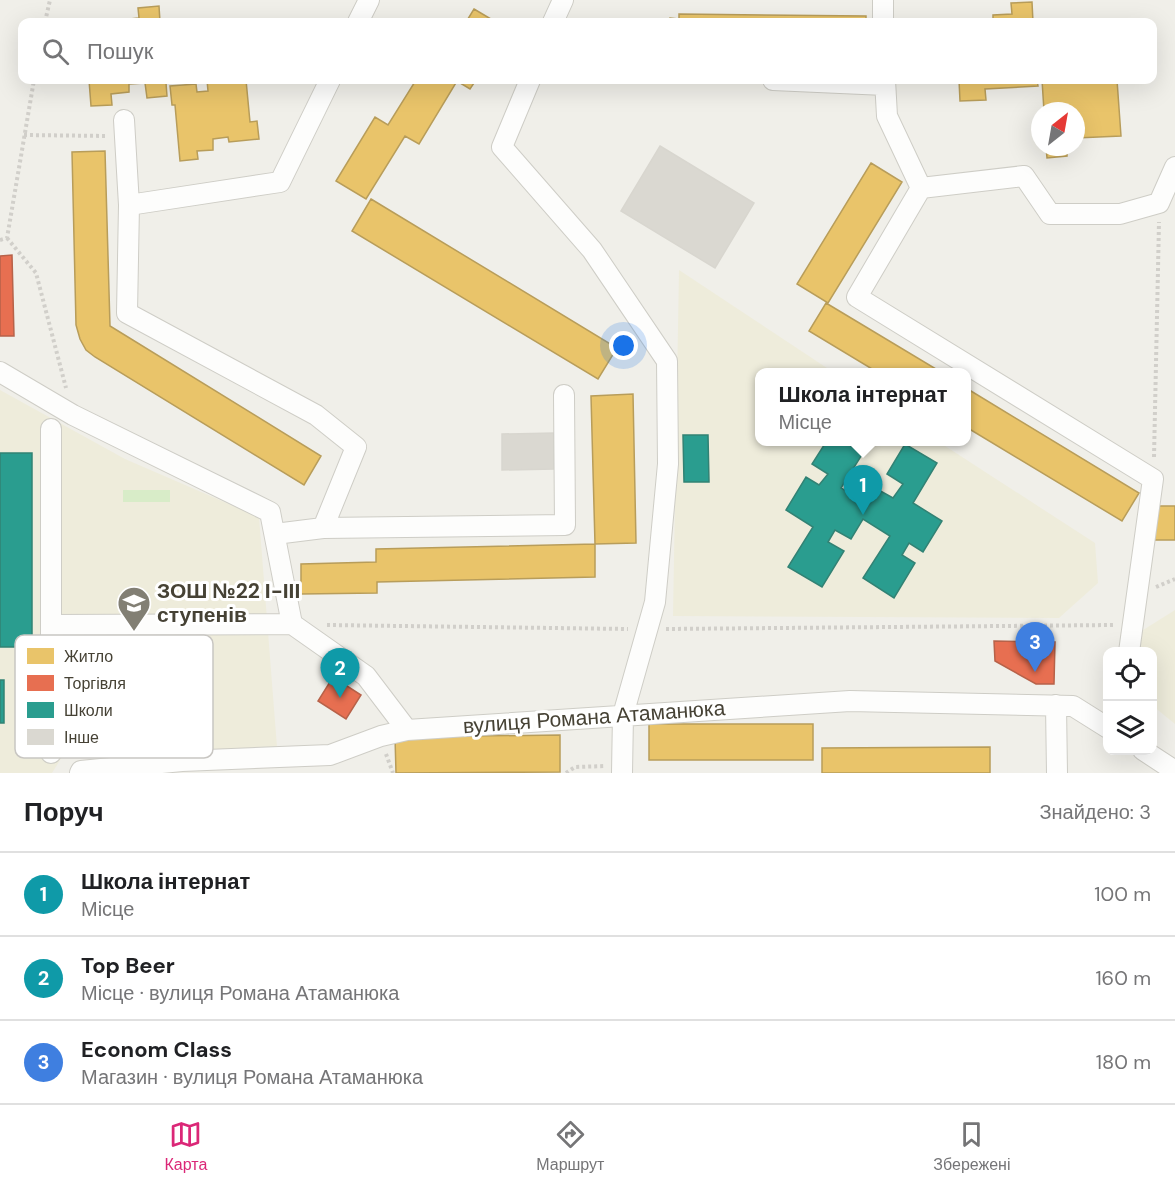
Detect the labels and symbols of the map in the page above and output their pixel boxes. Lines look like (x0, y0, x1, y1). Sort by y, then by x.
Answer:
north arrow (1031, 102, 1085, 156)
your location (609, 331, 638, 360)
pin: 1 (844, 466, 882, 515)
place label: ЗОШ №22 І-ІІІ ступенів (157, 577, 300, 629)
school or university icon: ЗОШ №22 І-ІІІ ступенів (116, 585, 152, 632)
pin: 3 (1016, 622, 1054, 672)
legend (15, 635, 213, 758)
text: Житло (64, 646, 113, 667)
pin: 2 (320, 648, 360, 698)
text: Торгівля (64, 673, 126, 694)
street label: вулиця Романа Атаманюка (462, 694, 726, 740)
text: Школи (64, 700, 113, 721)
text: Інше (64, 727, 99, 748)

